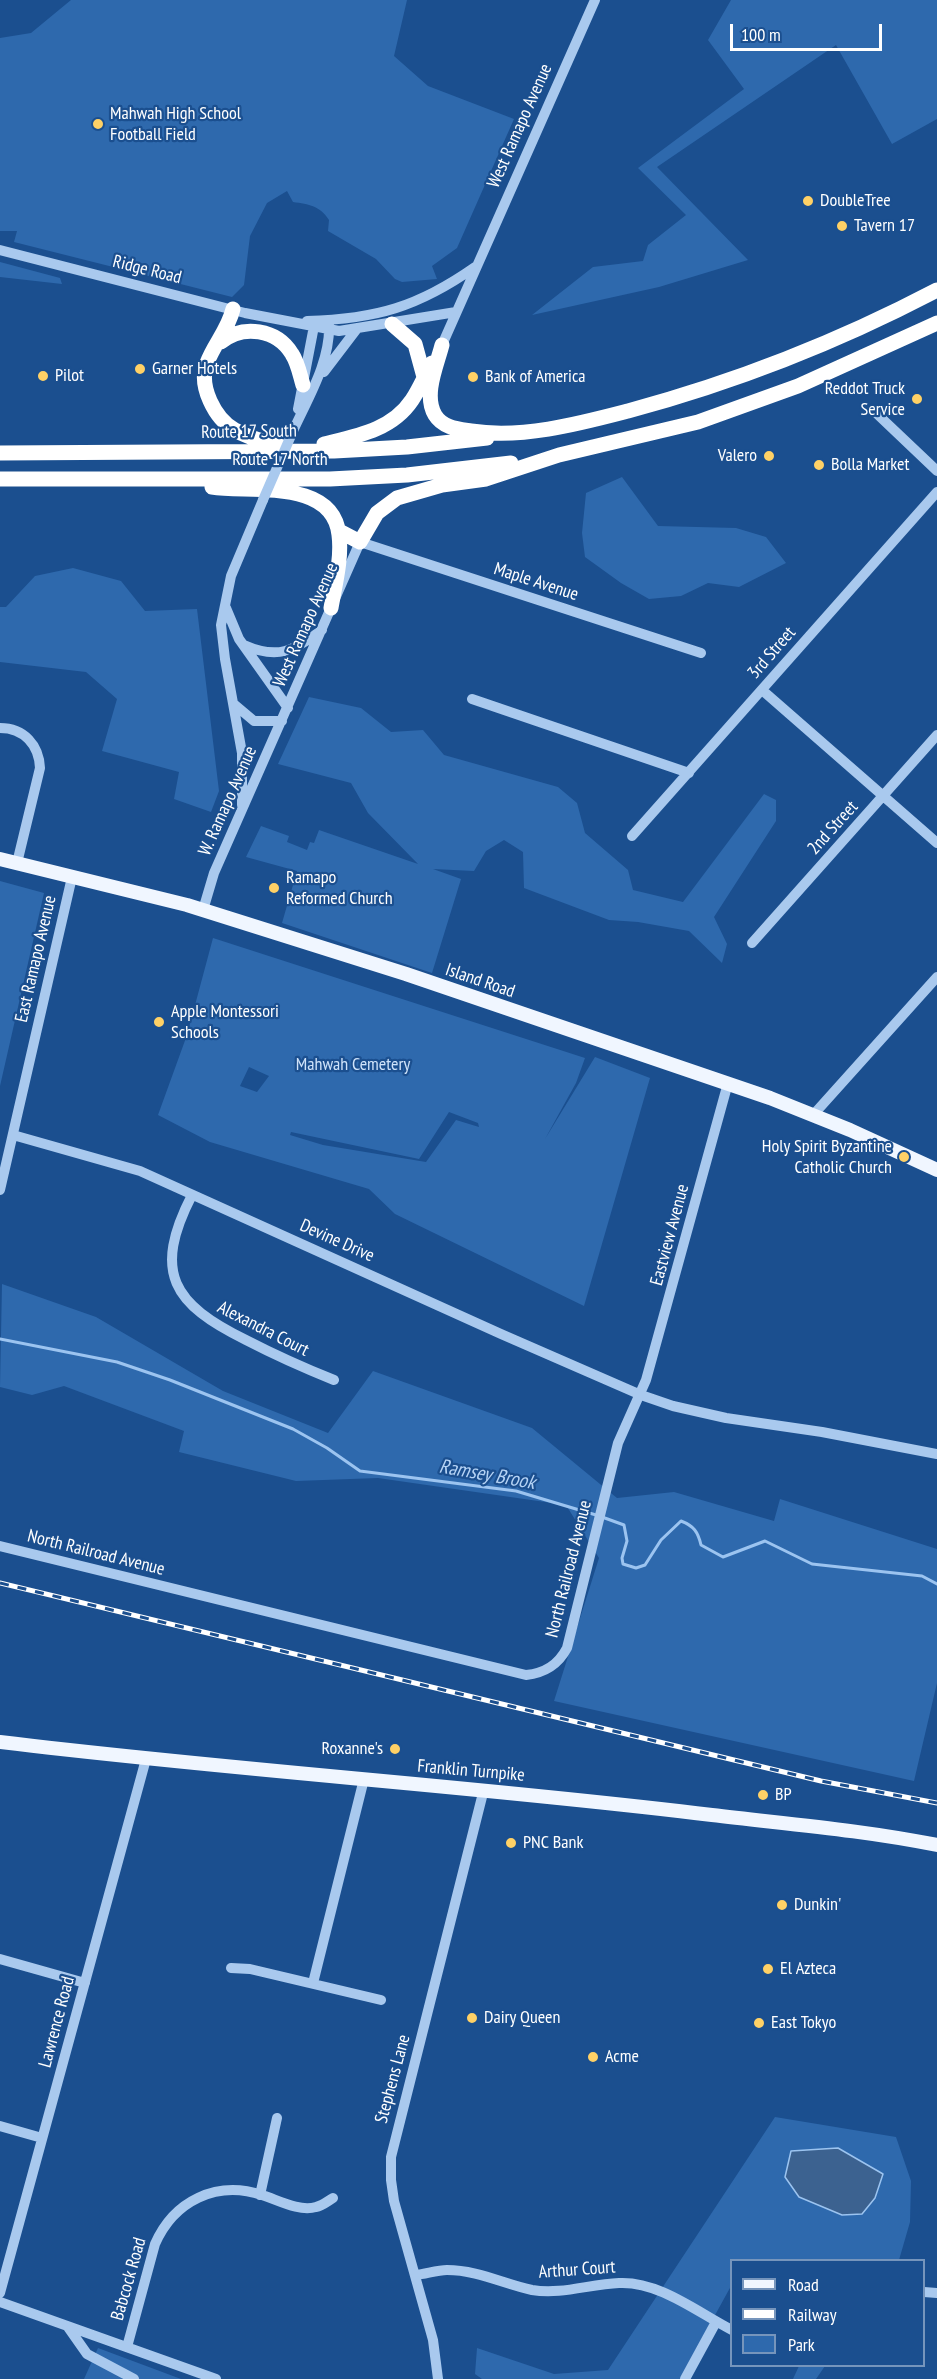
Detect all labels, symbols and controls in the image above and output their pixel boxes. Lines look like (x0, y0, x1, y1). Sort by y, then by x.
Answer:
scale bar (733, 12, 884, 50)
text: 100 m (741, 23, 781, 46)
street label: West Ramapo Avenue (483, 61, 557, 191)
place label: Mahwah High School Football Field (110, 103, 241, 146)
marker: Mahwah High School Football Field (91, 117, 105, 131)
place label: DoubleTree (820, 190, 891, 212)
marker: DoubleTree (801, 194, 815, 208)
place label: Tavern 17 (854, 215, 915, 237)
marker: Tavern 17 (835, 219, 849, 233)
street label: Ridge Road (110, 251, 184, 289)
place label: Garner Hotels (152, 358, 237, 380)
marker: Garner Hotels (133, 362, 147, 376)
place label: Pilot (55, 365, 84, 387)
place label: Bank of America (485, 366, 586, 388)
marker: Pilot (36, 369, 50, 383)
marker: Bank of America (466, 370, 480, 384)
place label: Reddot Truck Service (825, 378, 905, 420)
marker: Reddot Truck Service (910, 392, 924, 406)
street label: Route 17 South (201, 420, 297, 444)
place label: Valero (718, 445, 757, 467)
street label: Route 17 North (232, 449, 328, 471)
marker: Valero (762, 449, 776, 463)
place label: Bolla Market (831, 454, 909, 476)
marker: Bolla Market (812, 458, 826, 472)
street label: Maple Avenue (491, 558, 581, 606)
street label: West Ramapo Avenue (269, 560, 343, 690)
street label: 3rd Street (744, 623, 800, 683)
street label: W. Ramapo Avenue (194, 743, 262, 859)
street label: 2nd Street (803, 797, 863, 859)
place label: Ramapo Reformed Church (286, 867, 393, 910)
marker: Ramapo Reformed Church (267, 881, 281, 895)
street label: East Ramapo Avenue (11, 893, 61, 1025)
street label: Island Road (442, 959, 518, 1003)
place label: Apple Montessori Schools (171, 1001, 279, 1044)
marker: Apple Montessori Schools (152, 1015, 166, 1029)
park label: Mahwah Cemetery (296, 1054, 410, 1076)
place label: Holy Spirit Byzantine Catholic Church (762, 1136, 892, 1178)
marker: Holy Spirit Byzantine Catholic Church (897, 1150, 911, 1164)
street label: Eastview Avenue (646, 1182, 694, 1288)
street label: Devine Drive (296, 1215, 378, 1267)
street label: Alexandra Court (214, 1297, 312, 1361)
water label: Ramsey Brook (437, 1455, 537, 1495)
street label: North Railroad Avenue (542, 1498, 596, 1640)
street label: North Railroad Avenue (25, 1526, 167, 1580)
place label: Roxanne's (322, 1738, 383, 1760)
marker: Roxanne's (388, 1742, 402, 1756)
street label: Franklin Turnpike (417, 1756, 525, 1786)
place label: BP (775, 1784, 792, 1806)
marker: BP (756, 1788, 770, 1802)
place label: PNC Bank (523, 1832, 583, 1854)
marker: PNC Bank (504, 1836, 518, 1850)
place label: Dunkin' (794, 1894, 841, 1916)
marker: Dunkin' (775, 1898, 789, 1912)
place label: El Azteca (780, 1958, 836, 1980)
marker: El Azteca (761, 1962, 775, 1976)
street label: Lawrence Road (34, 1974, 80, 2070)
place label: Dairy Queen (484, 2007, 560, 2029)
marker: Dairy Queen (465, 2011, 479, 2025)
place label: East Tokyo (771, 2012, 836, 2034)
marker: East Tokyo (752, 2016, 766, 2030)
street label: Stephens Lane (371, 2032, 415, 2126)
place label: Acme (605, 2046, 639, 2068)
marker: Acme (586, 2050, 600, 2064)
street label: Babcock Road (107, 2235, 151, 2323)
street label: Arthur Court (538, 2257, 616, 2283)
legend (730, 2259, 925, 2367)
text: Road (788, 2273, 819, 2296)
text: Railway (788, 2303, 837, 2326)
text: Park (788, 2333, 815, 2356)

